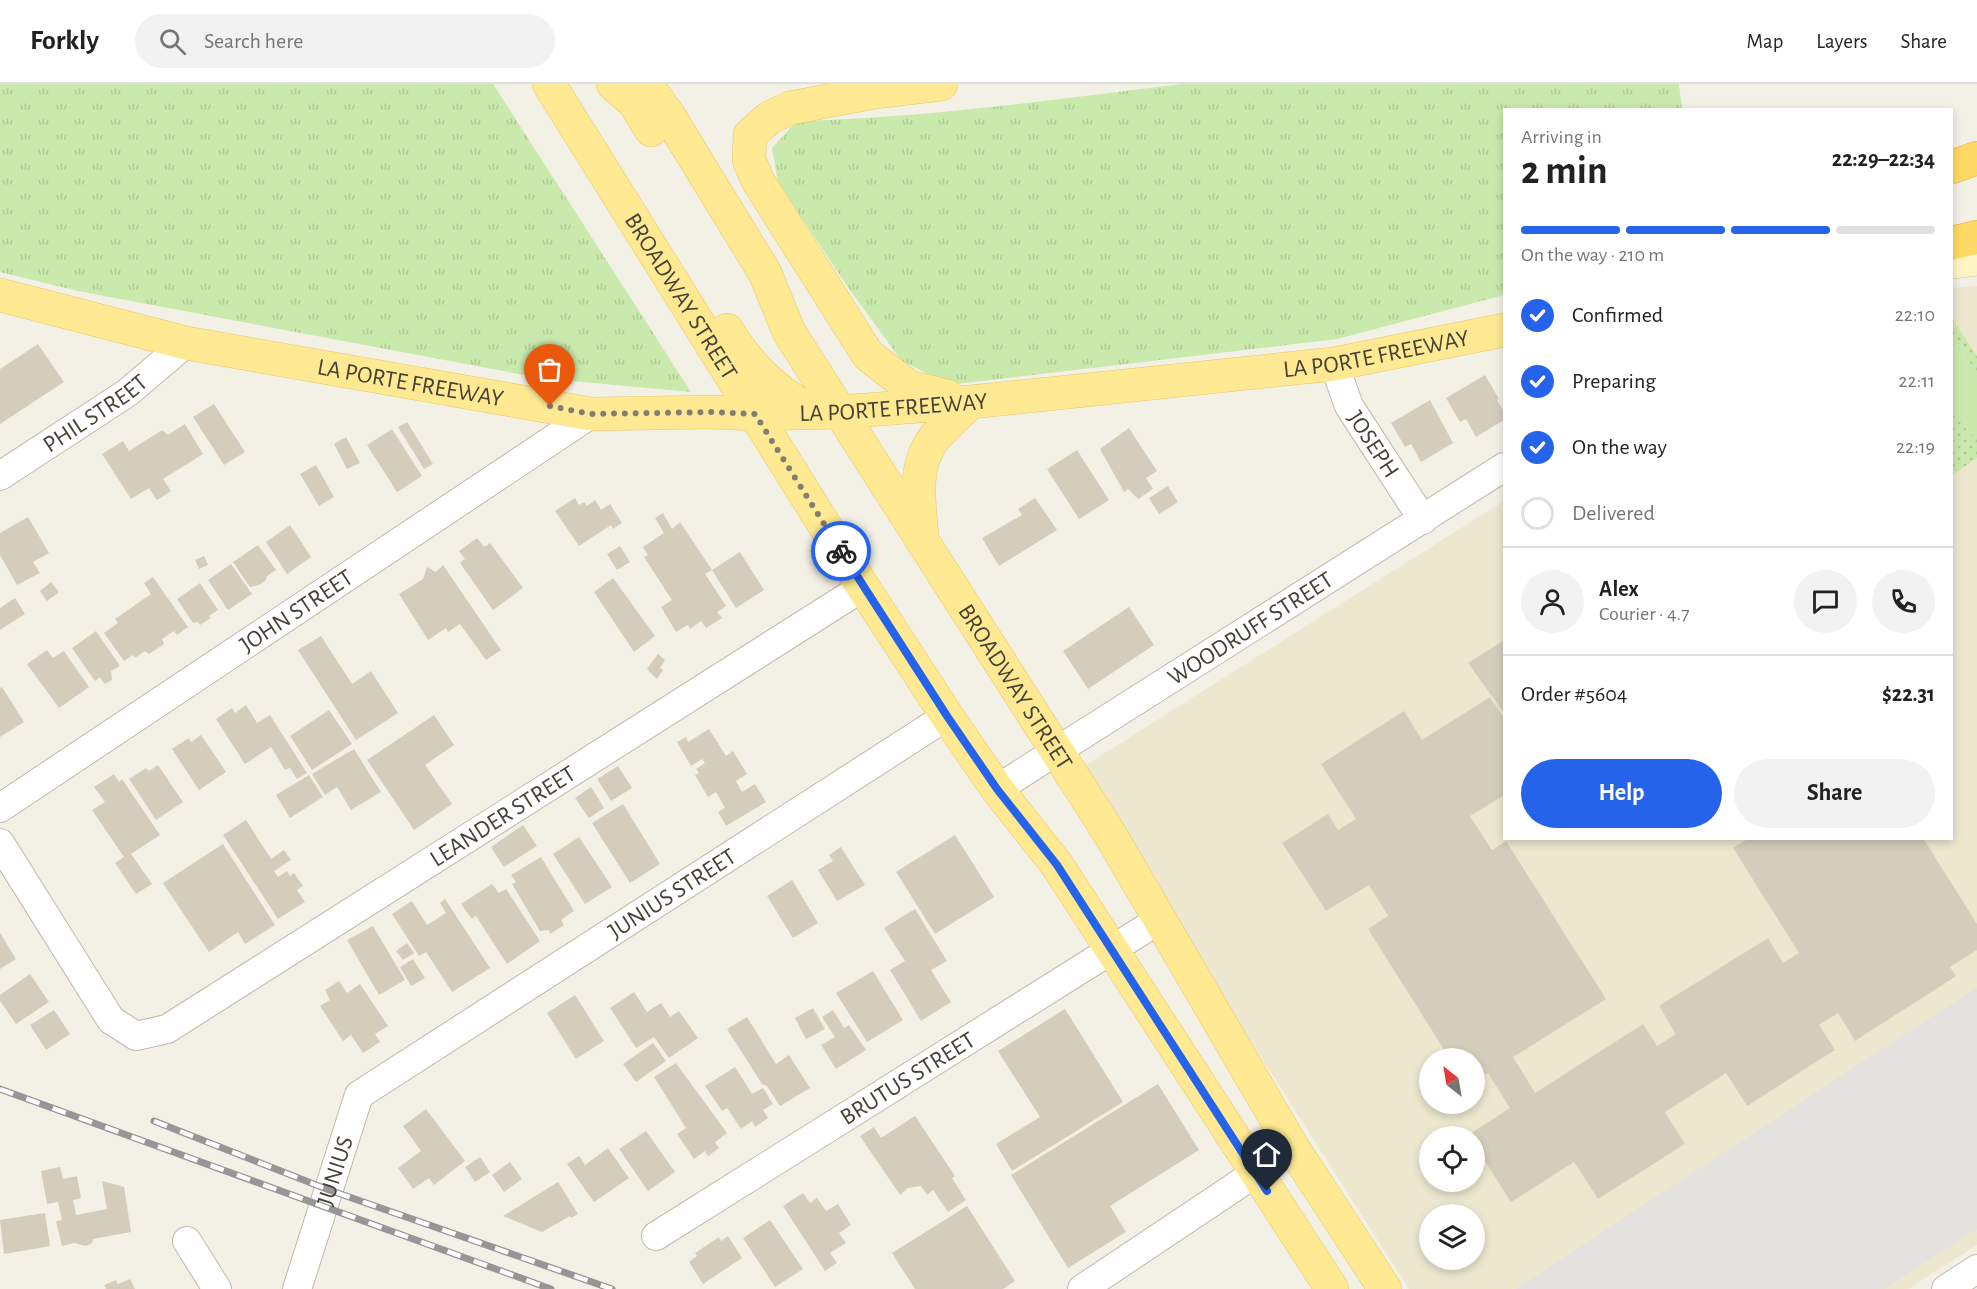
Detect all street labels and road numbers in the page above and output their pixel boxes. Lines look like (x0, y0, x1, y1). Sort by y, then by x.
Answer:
street label: BROADWAY STREET (620, 209, 741, 384)
street label: LA PORTE FREEWAY (1282, 326, 1472, 382)
street label: LA PORTE FREEWAY (315, 355, 506, 411)
street label: PHIL STREET (39, 370, 153, 457)
street label: LA PORTE FREEWAY (799, 389, 989, 426)
street label: JOSEPH (1343, 407, 1403, 482)
street label: JOHN STREET (236, 565, 358, 657)
street label: WOODRUFF STREET (1164, 568, 1338, 690)
street label: BROADWAY STREET (953, 600, 1076, 774)
street label: LEANDER STREET (426, 762, 580, 872)
street label: JUNIUS STREET (604, 844, 741, 944)
street label: BRUTUS STREET (837, 1028, 980, 1130)
street label: JUNIUS (313, 1133, 358, 1209)

